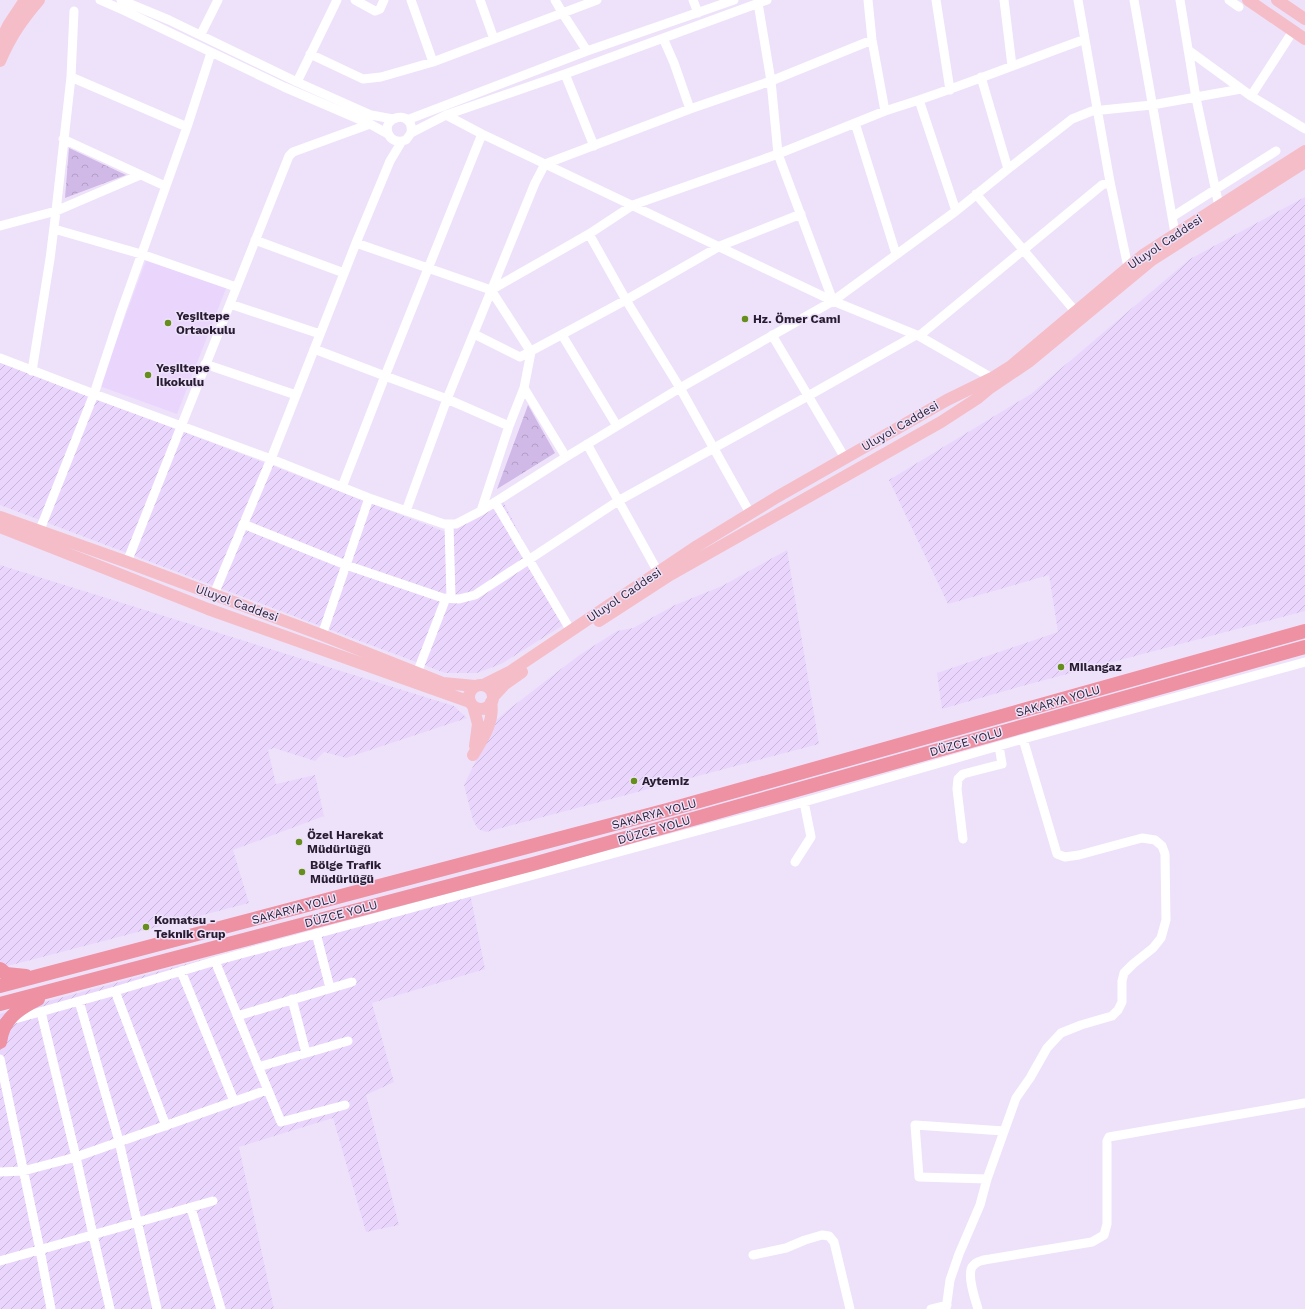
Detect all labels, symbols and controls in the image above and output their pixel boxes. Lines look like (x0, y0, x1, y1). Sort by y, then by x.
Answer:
street label: Uluyol Caddesi (1125, 212, 1205, 272)
place label: Yeşiltepe Ortaokulu (176, 309, 235, 337)
place label: Hz. Ömer Cami (753, 312, 841, 326)
marker: Hz. Ömer Cami (740, 314, 750, 324)
marker: Yeşiltepe Ortaokulu (163, 318, 173, 328)
place label: Yeşiltepe İlkokulu (156, 361, 210, 389)
marker: Yeşiltepe İlkokulu (143, 370, 153, 380)
street label: Uluyol Caddesi (859, 398, 941, 454)
street label: Uluyol Caddesi (584, 565, 664, 625)
street label: Uluyol Caddesi (194, 582, 280, 624)
place label: Milangaz (1069, 660, 1122, 674)
marker: Milangaz (1056, 662, 1066, 672)
street label: SAKARYA YOLU (1014, 682, 1102, 720)
street label: DÜZCE YOLU (928, 725, 1004, 759)
place label: Aytemiz (642, 774, 689, 788)
marker: Aytemiz (629, 776, 639, 786)
street label: SAKARYA YOLU (610, 796, 698, 832)
street label: DÜZCE YOLU (616, 813, 692, 847)
place label: Özel Harekat Müdürlüğü (307, 828, 384, 856)
marker: Özel Harekat Müdürlüğü (294, 837, 304, 847)
place label: Bölge Trafik Müdürlüğü (310, 858, 382, 886)
marker: Bölge Trafik Müdürlüğü (297, 867, 307, 877)
street label: SAKARYA YOLU (250, 891, 338, 927)
street label: DÜZCE YOLU (303, 898, 379, 930)
place label: Komatsu - Teknik Grup (154, 913, 226, 941)
marker: Komatsu - Teknik Grup (141, 922, 151, 932)

